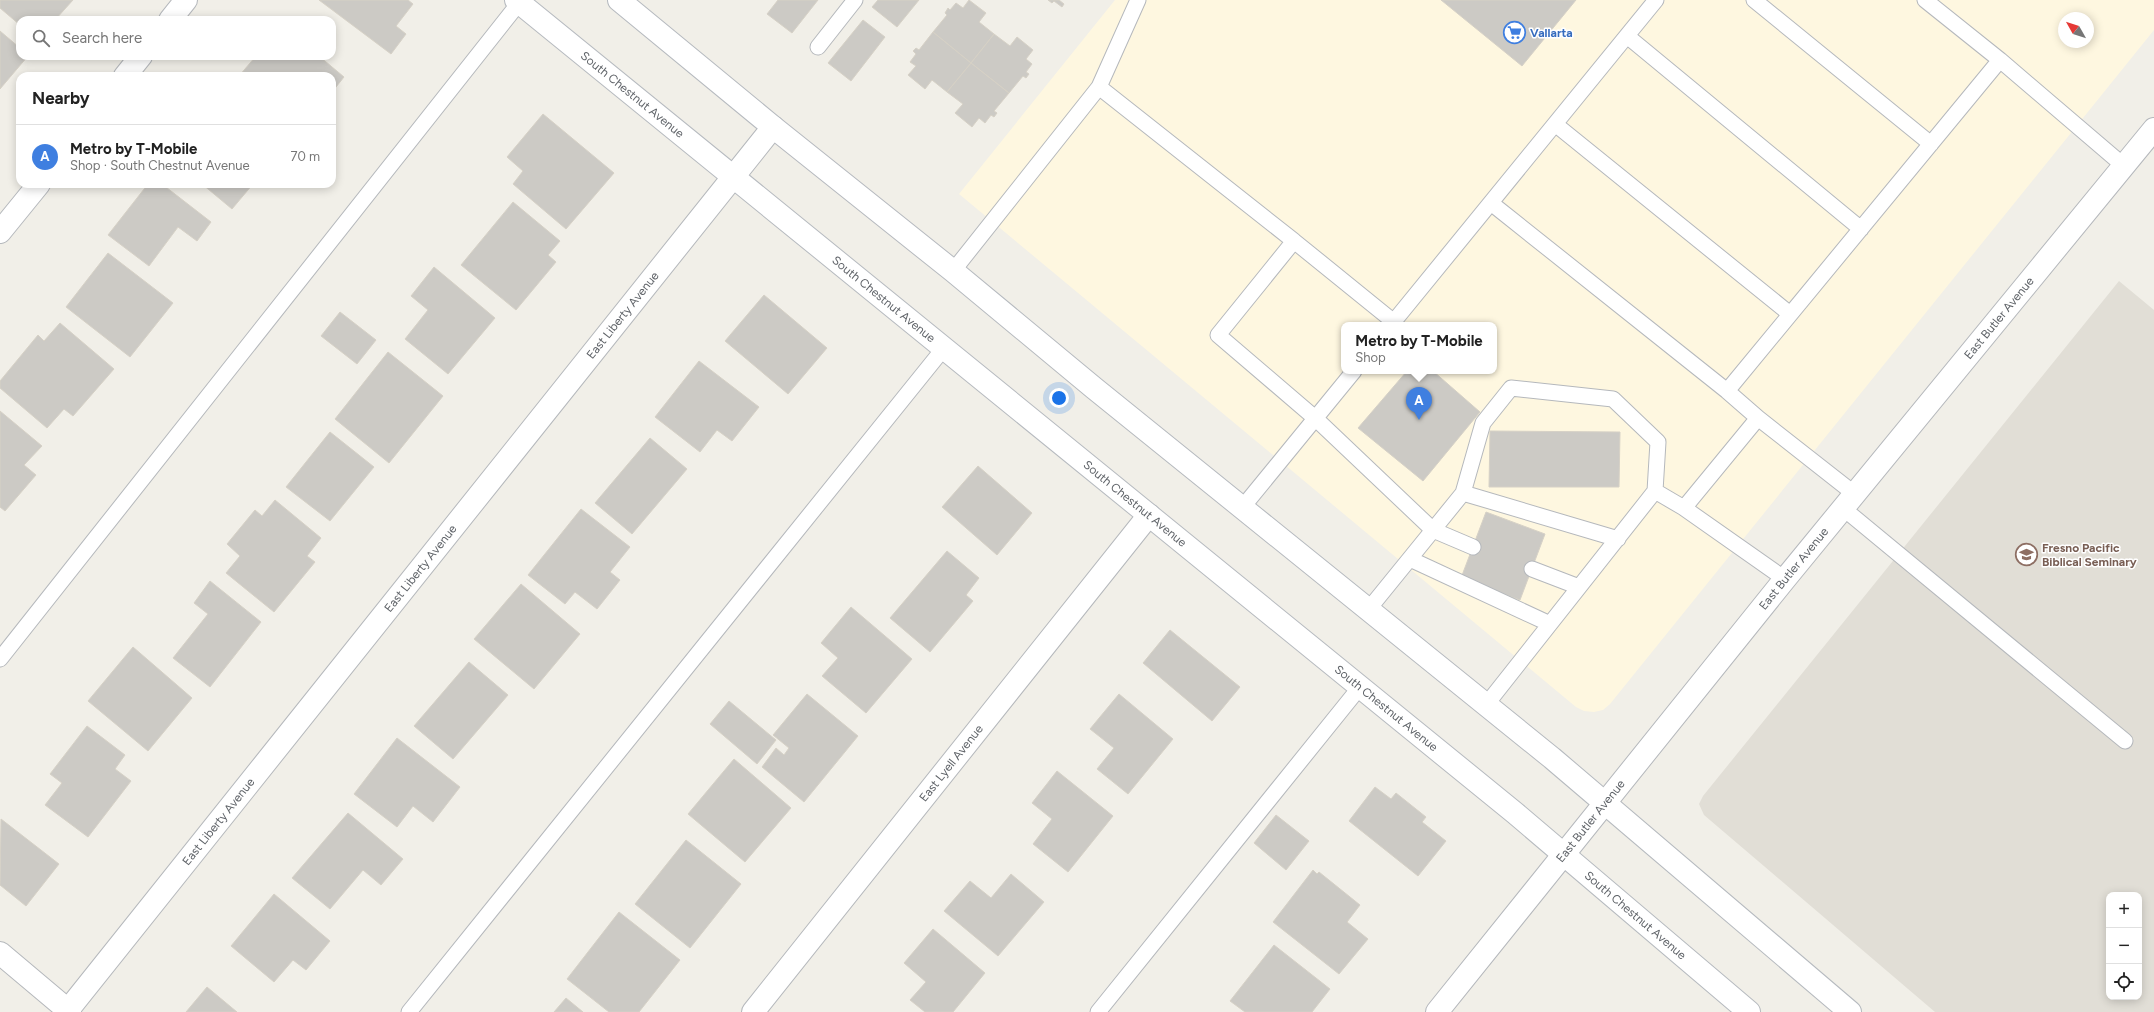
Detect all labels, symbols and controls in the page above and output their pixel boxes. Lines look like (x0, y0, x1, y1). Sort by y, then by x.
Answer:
north arrow (2058, 12, 2094, 48)
search box (16, 16, 336, 60)
supermarket icon: Vallarta (1502, 20, 1528, 46)
place label: Vallarta (1530, 26, 1573, 40)
icon: search (30, 27, 52, 49)
text: Search here (62, 29, 142, 47)
street label: South Chestnut Avenue (578, 49, 687, 141)
text: Nearby (32, 88, 90, 108)
text: Metro by T-Mobile (70, 140, 197, 158)
text: A (40, 149, 50, 164)
text: 70 m (290, 149, 320, 164)
text: Shop · South Chestnut Avenue (70, 158, 250, 173)
street label: South Chestnut Avenue (829, 253, 938, 346)
street label: East Liberty Avenue (584, 269, 662, 362)
street label: East Butler Avenue (1961, 274, 2037, 362)
popup (1341, 322, 1497, 374)
text: Metro by T-Mobile (1355, 332, 1483, 350)
text: Shop (1355, 350, 1386, 365)
pin: A (1406, 387, 1432, 420)
your location (1049, 388, 1069, 408)
street label: South Chestnut Avenue (1081, 458, 1190, 550)
street label: East Liberty Avenue (382, 522, 460, 615)
street label: East Butler Avenue (1756, 524, 1832, 613)
place label: Fresno Pacific Biblical Seminary (2042, 541, 2137, 569)
school or university icon: Fresno Pacific Biblical Seminary (2013, 542, 2039, 568)
street label: South Chestnut Avenue (1332, 662, 1441, 755)
street label: East Lyell Avenue (916, 722, 986, 804)
street label: East Liberty Avenue (179, 775, 258, 868)
street label: East Butler Avenue (1553, 777, 1628, 865)
street label: South Chestnut Avenue (1582, 868, 1689, 963)
map controls (2106, 892, 2142, 1000)
button: + (2106, 892, 2142, 928)
button: − (2106, 928, 2142, 964)
button: locate (2106, 964, 2142, 1000)

